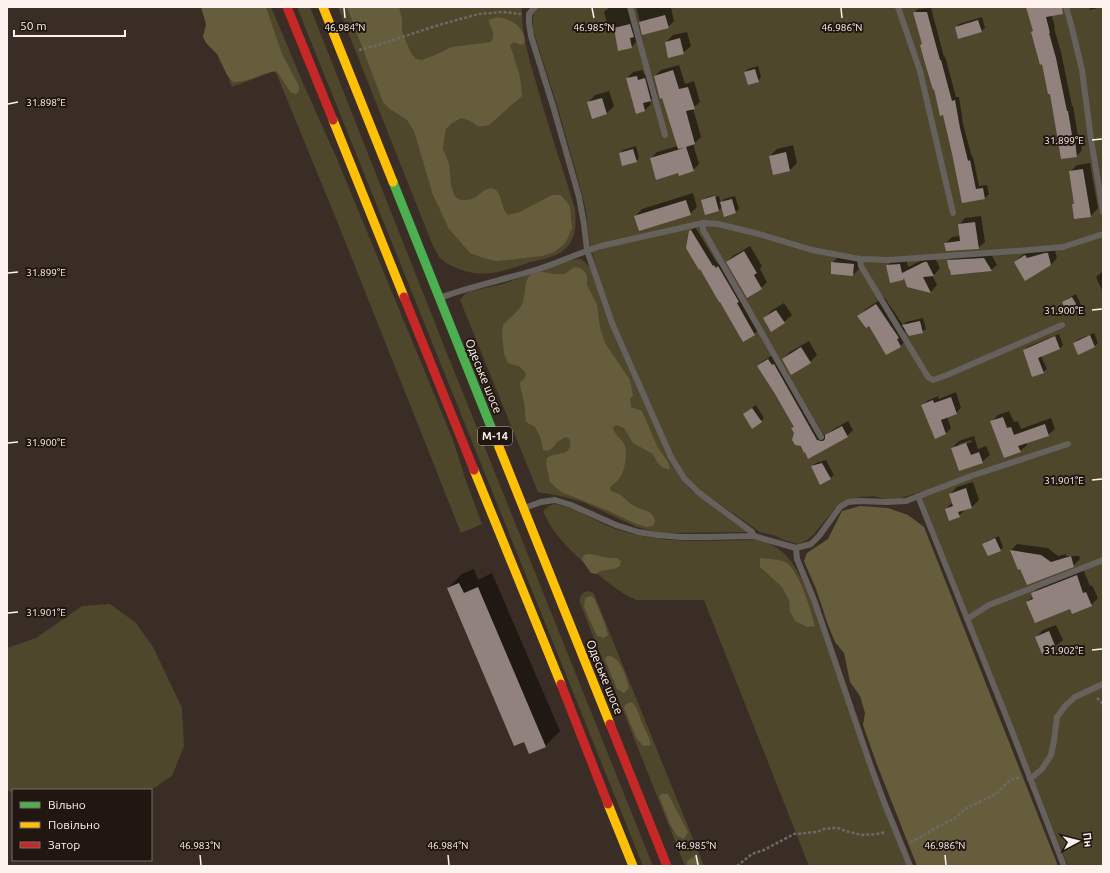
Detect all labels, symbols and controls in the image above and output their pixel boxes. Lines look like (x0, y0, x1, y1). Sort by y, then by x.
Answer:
scale bar (14, 12, 125, 38)
text: 50 m (20, 19, 47, 32)
text: 46.984°N (324, 22, 366, 33)
text: 46.985°N (573, 22, 615, 33)
text: 46.986°N (821, 22, 863, 33)
text: 31.898°E (26, 97, 66, 108)
text: 31.899°E (1044, 135, 1084, 146)
text: 31.899°E (26, 267, 66, 278)
text: 31.900°E (1044, 305, 1084, 316)
street label: Одеське шосе (463, 337, 505, 415)
road number: М-14 (478, 427, 512, 445)
text: 31.900°E (26, 437, 66, 448)
text: 31.901°E (1044, 475, 1084, 486)
text: 31.901°E (26, 607, 66, 618)
street label: Одеське шосе (584, 638, 626, 716)
text: 31.902°E (1044, 645, 1084, 656)
legend (12, 789, 152, 861)
text: Вільно (48, 798, 86, 811)
text: Повільно (48, 818, 100, 831)
north arrow (1058, 821, 1098, 861)
text: Пн (1081, 832, 1095, 848)
text: Затор (48, 838, 80, 851)
text: 46.983°N (179, 840, 221, 851)
text: 46.984°N (427, 840, 469, 851)
text: 46.985°N (675, 840, 717, 851)
text: 46.986°N (924, 840, 966, 851)

